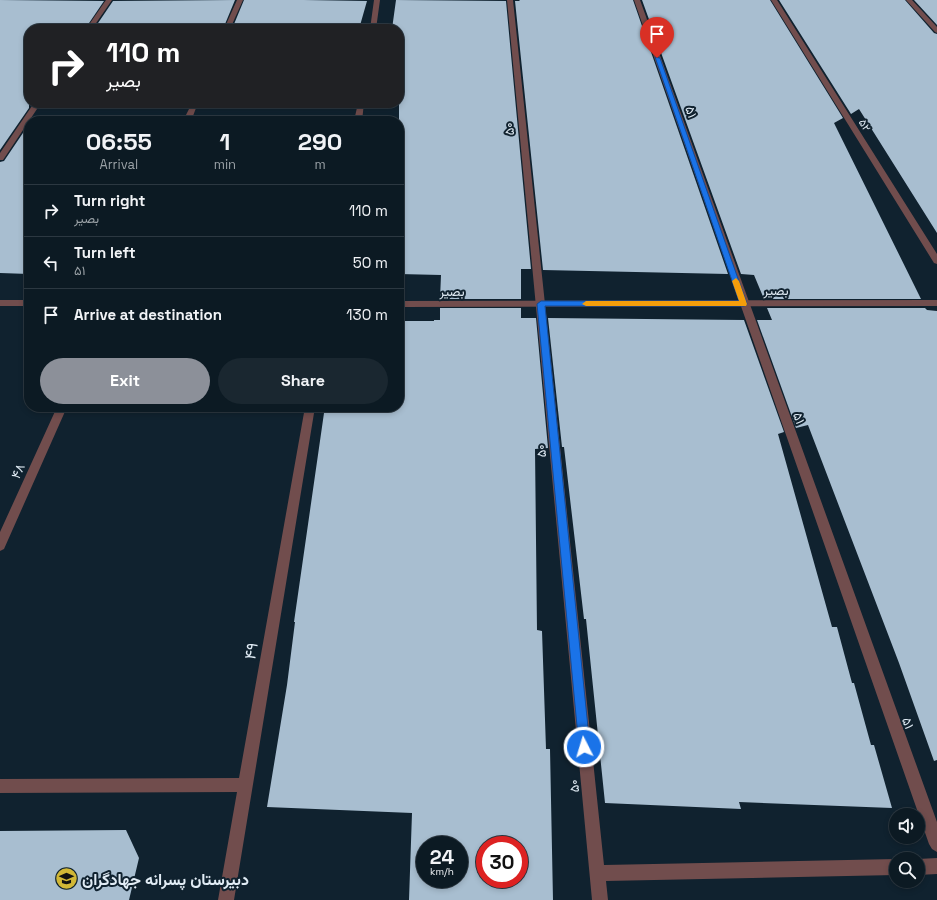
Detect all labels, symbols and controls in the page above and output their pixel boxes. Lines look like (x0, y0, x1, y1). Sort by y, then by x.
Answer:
pin (640, 17, 674, 58)
icon: arrive (646, 23, 668, 45)
text: 110 m (106, 34, 180, 70)
icon: right (40, 40, 92, 92)
text: بصیر (106, 69, 141, 92)
street label: ۵۱ (681, 104, 701, 120)
street label: ۵۲ (856, 116, 874, 134)
street label: ۵۰ (500, 122, 518, 136)
text: 06:55 (86, 126, 152, 157)
text: 1 (219, 126, 230, 157)
text: 290 (298, 126, 342, 157)
text: Arrival (100, 156, 138, 173)
text: min (214, 156, 236, 173)
text: m (314, 156, 326, 173)
text: Turn right (74, 191, 145, 210)
icon: right (40, 200, 62, 222)
text: 110 m (349, 201, 388, 220)
text: بصیر (74, 210, 99, 227)
text: Turn left (74, 243, 136, 262)
icon: left (40, 252, 62, 274)
text: 50 m (353, 253, 388, 272)
text: ۵۱ (74, 262, 85, 279)
street label: بصیر (762, 282, 789, 299)
street label: بصیر (438, 283, 465, 300)
icon: arrive (40, 304, 62, 326)
text: Arrive at destination (74, 305, 222, 324)
text: 130 m (346, 305, 388, 324)
button: Exit (40, 358, 210, 404)
button: Share (218, 358, 388, 404)
street label: ۵۱ (789, 410, 809, 426)
street label: ۵۰ (532, 444, 550, 458)
street label: ۴۸ (7, 460, 29, 481)
street label: ۴۹ (239, 641, 263, 661)
street label: ۵۱ (898, 715, 918, 731)
position arrow (563, 726, 605, 768)
street label: ۵۰ (565, 779, 583, 793)
map controls (889, 808, 925, 888)
button: sound (889, 808, 925, 844)
speed limit sign: 30 (476, 836, 528, 888)
text: 24 (430, 844, 454, 870)
button: search (889, 852, 925, 888)
text: km/h (430, 865, 454, 878)
school or university icon: دبیرستان پسرانه جهادگران (54, 866, 80, 892)
place label: دبیرستان پسرانه جهادگران (82, 869, 249, 891)

